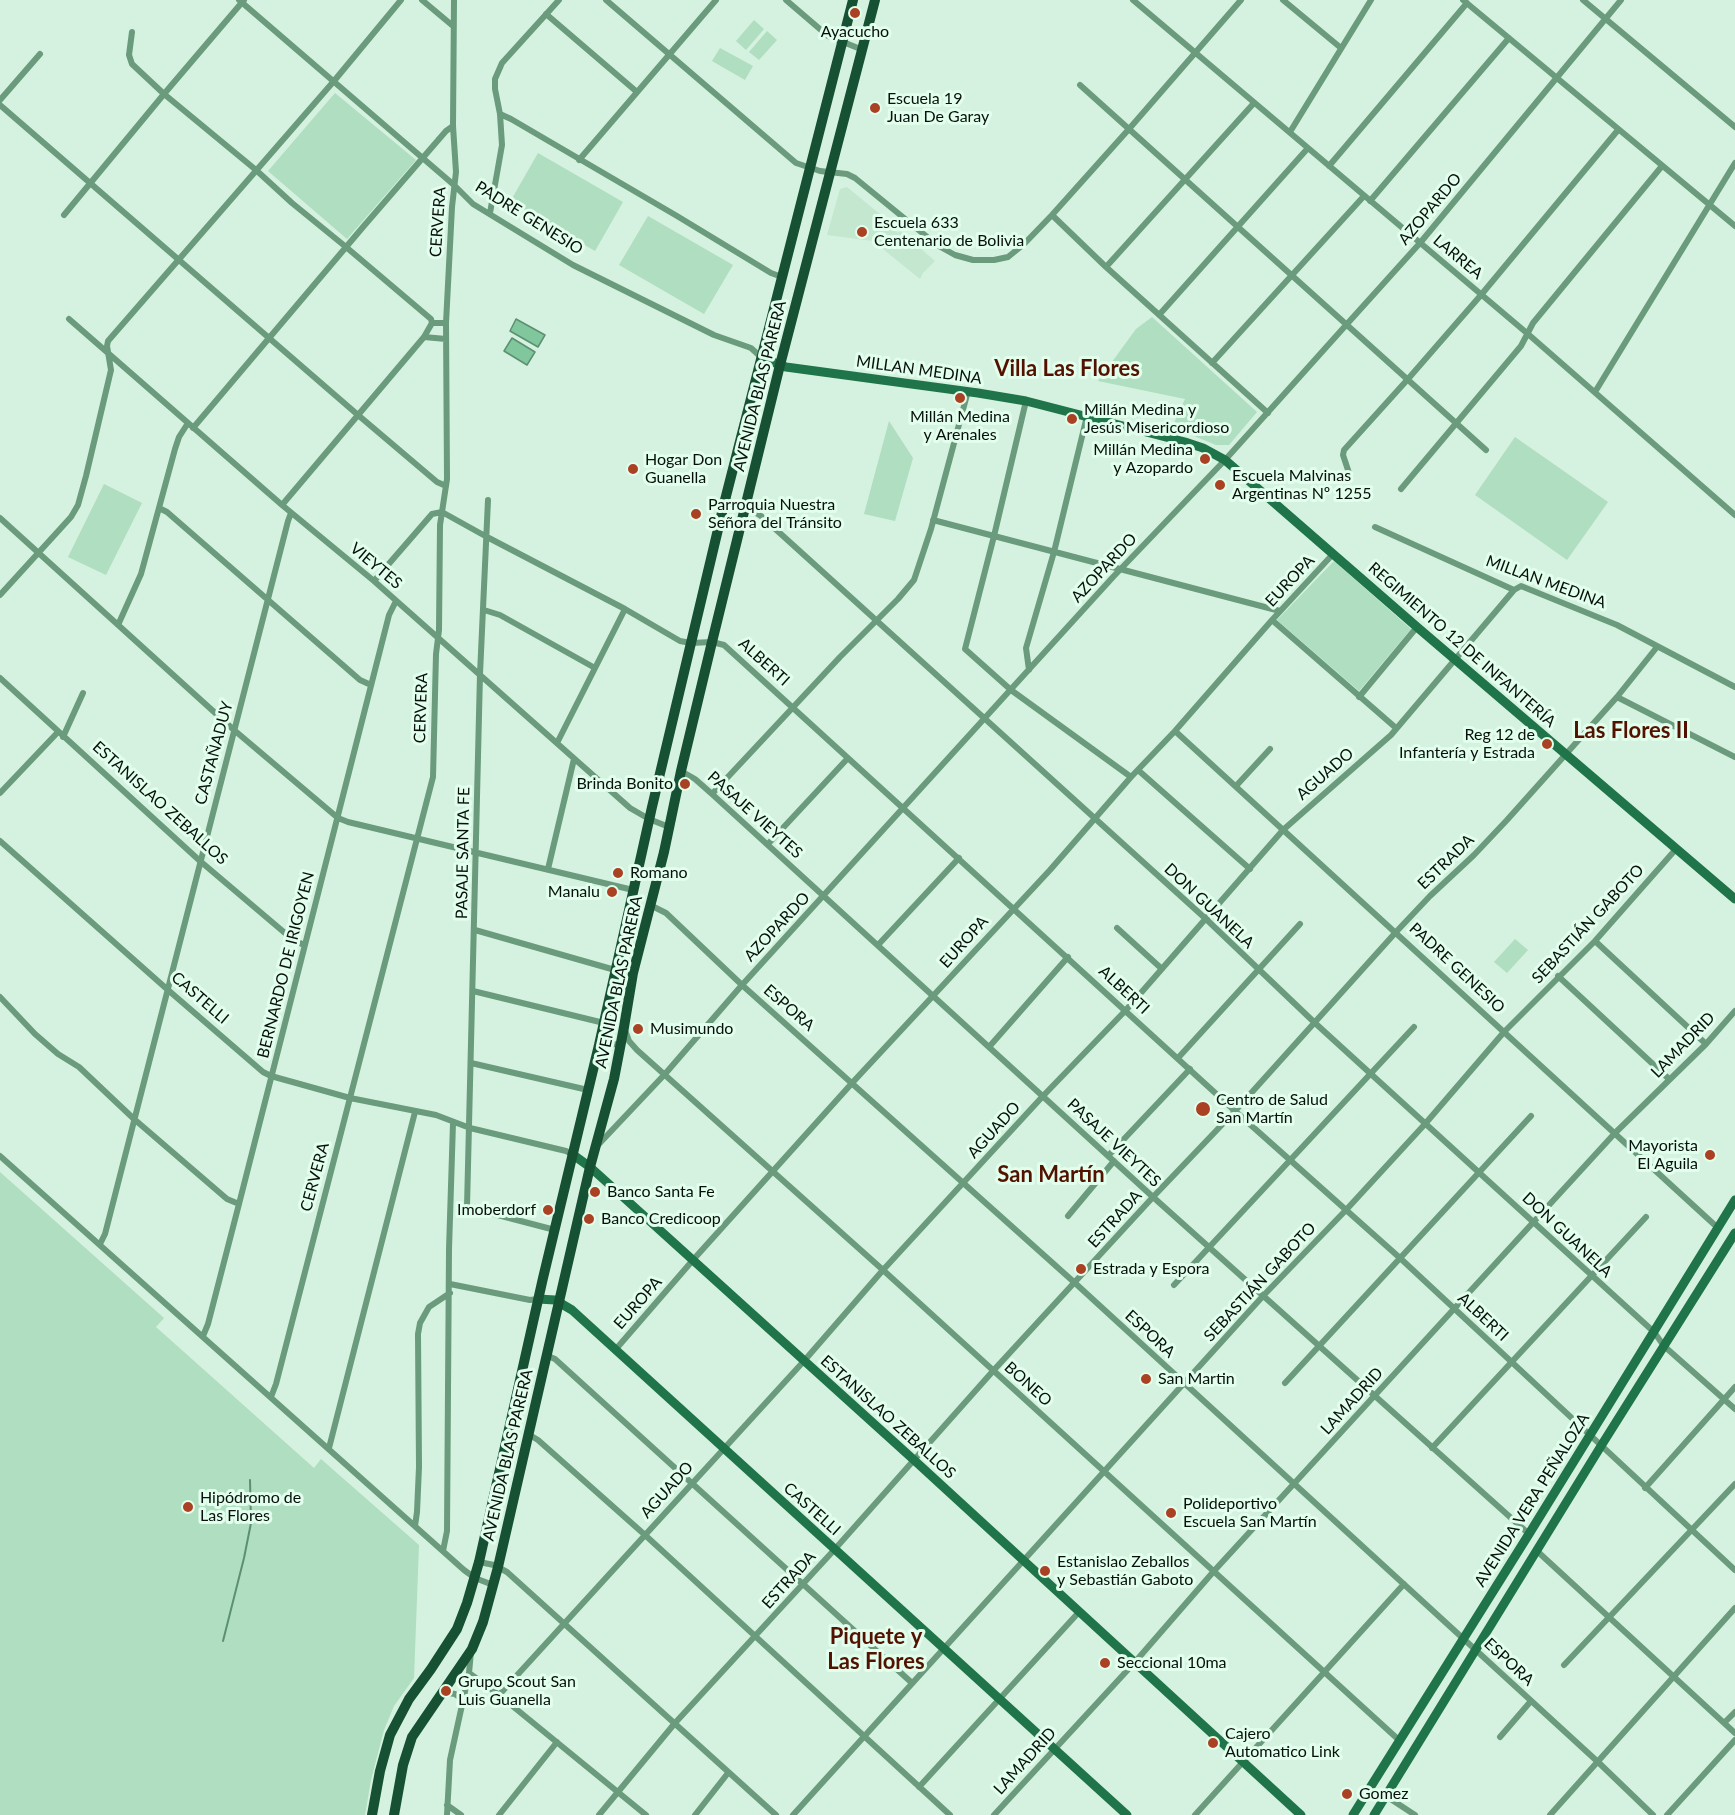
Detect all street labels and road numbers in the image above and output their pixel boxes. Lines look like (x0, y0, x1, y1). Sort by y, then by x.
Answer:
street label: AZOPARDO (1394, 169, 1466, 249)
street label: PADRE GENESIO (472, 177, 586, 259)
street label: CERVERA (426, 186, 450, 258)
street label: LARREA (1429, 231, 1487, 283)
street label: AVENIDA BLAS PARERA (729, 299, 791, 473)
street label: MILLAN MEDINA (855, 352, 983, 388)
street label: AZOPARDO (1067, 529, 1141, 607)
street label: VIEYTES (346, 539, 406, 593)
street label: EUROPA (1261, 551, 1319, 611)
street label: MILLAN MEDINA (1483, 551, 1609, 613)
street label: REGIMIENTO 12 DE INFANTERÍA (1364, 558, 1560, 732)
street label: ALBERTI (734, 634, 794, 690)
street label: CERVERA (410, 672, 432, 744)
street label: CASTAÑADUY (191, 699, 237, 807)
street label: ESTANISLAO ZEBALLOS (88, 737, 232, 869)
street label: AGUADO (1292, 744, 1358, 804)
street label: PASAJE VIEYTES (704, 767, 806, 863)
street label: PASAJE SANTA FE (452, 787, 474, 919)
street label: ESTRADA (1414, 830, 1478, 894)
street label: DON GUANELA (1160, 859, 1258, 953)
street label: SEBASTIÁN GABOTO (1528, 861, 1648, 987)
street label: BERNARDO DE IRIGOYEN (254, 870, 318, 1060)
street label: AZOPARDO (740, 888, 814, 966)
street label: AVENIDA BLAS PARERA (591, 894, 647, 1070)
street label: EUROPA (936, 912, 992, 972)
street label: PADRE GENESIO (1405, 919, 1509, 1017)
street label: ALBERTI (1095, 962, 1153, 1018)
street label: CASTELLI (167, 968, 233, 1028)
street label: ESPORA (760, 981, 818, 1035)
street label: LAMADRID (1647, 1008, 1719, 1082)
street label: PASAJE VIEYTES (1063, 1095, 1165, 1191)
street label: AGUADO (964, 1098, 1024, 1162)
street label: CERVERA (297, 1140, 333, 1214)
street label: ESTRADA (1084, 1186, 1146, 1252)
street label: DON GUANELA (1518, 1188, 1616, 1282)
street label: SEBASTIÁN GABOTO (1200, 1219, 1320, 1345)
street label: EUROPA (610, 1273, 666, 1333)
street label: ALBERTI (1454, 1289, 1512, 1345)
street label: ESPORA (1121, 1306, 1179, 1362)
street label: ESTANISLAO ZEBALLOS (816, 1351, 960, 1483)
street label: BONEO (1000, 1358, 1056, 1410)
street label: LAMADRID (1317, 1364, 1387, 1438)
street label: AVENIDA BLAS PARERA (479, 1367, 537, 1543)
street label: AVENIDA VERA PEÑALOZA (1471, 1410, 1593, 1590)
street label: AGUADO (637, 1458, 697, 1522)
street label: CASTELLI (780, 1479, 844, 1539)
street label: ESTRADA (758, 1547, 820, 1613)
street label: ESPORA (1480, 1634, 1538, 1690)
street label: LAMADRID (990, 1724, 1060, 1798)

